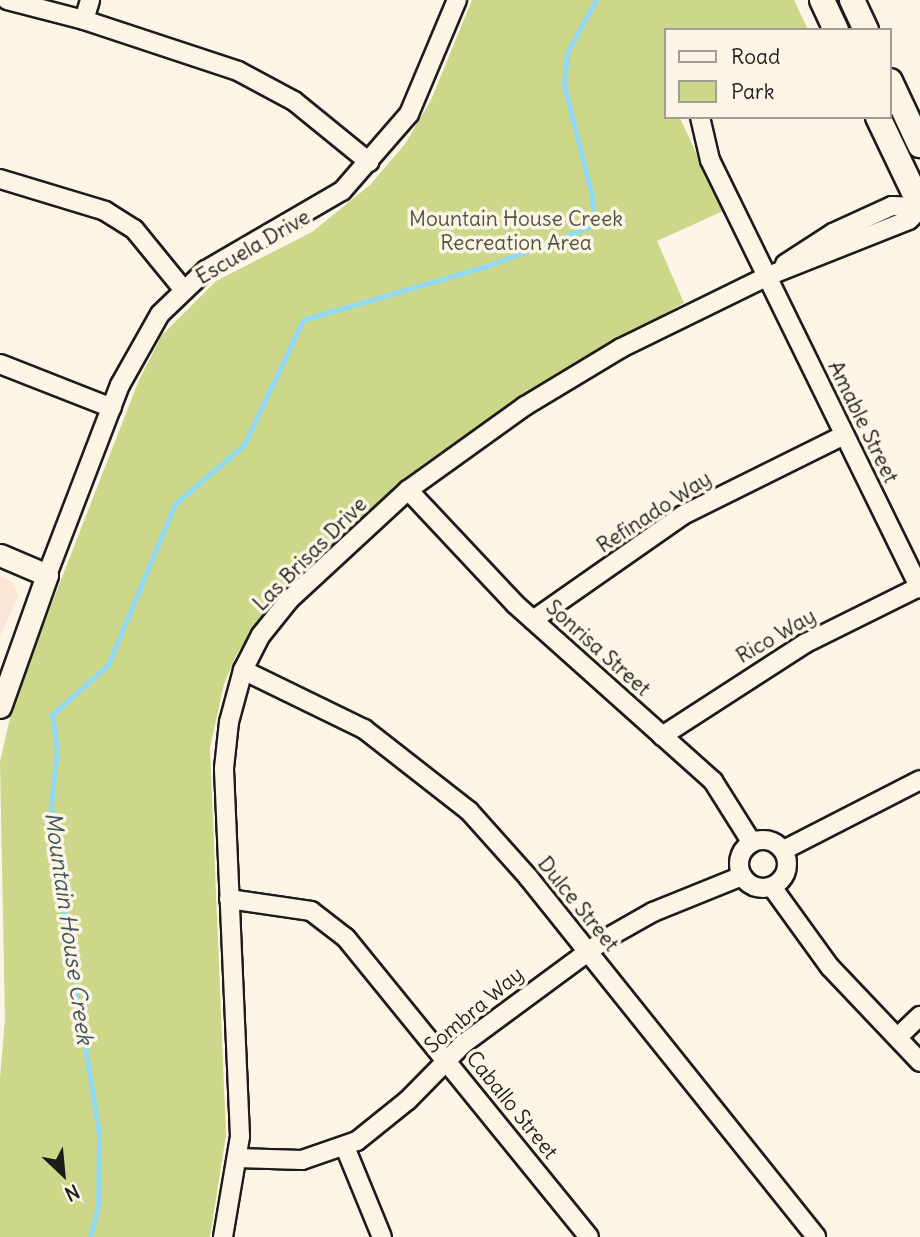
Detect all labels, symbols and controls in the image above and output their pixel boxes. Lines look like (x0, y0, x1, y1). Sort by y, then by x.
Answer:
legend (664, 28, 892, 119)
text: Road (731, 43, 780, 70)
text: Park (731, 78, 774, 105)
street label: Escuela Drive (192, 204, 314, 290)
park label: Mountain House Creek Recreation Area (409, 206, 623, 256)
street label: Amable Street (823, 357, 903, 487)
street label: Refinado Way (592, 466, 716, 558)
street label: Las Brisas Drive (248, 492, 372, 616)
street label: Sonrisa Street (541, 595, 655, 701)
street label: Rico Way (732, 603, 820, 669)
water label: Mountain House Creek (39, 810, 99, 1046)
street label: Dulce Street (532, 852, 624, 956)
street label: Sombra Way (420, 961, 528, 1059)
street label: Caballo Street (461, 1046, 563, 1164)
north arrow (28, 1139, 98, 1209)
text: N (61, 1179, 83, 1207)

